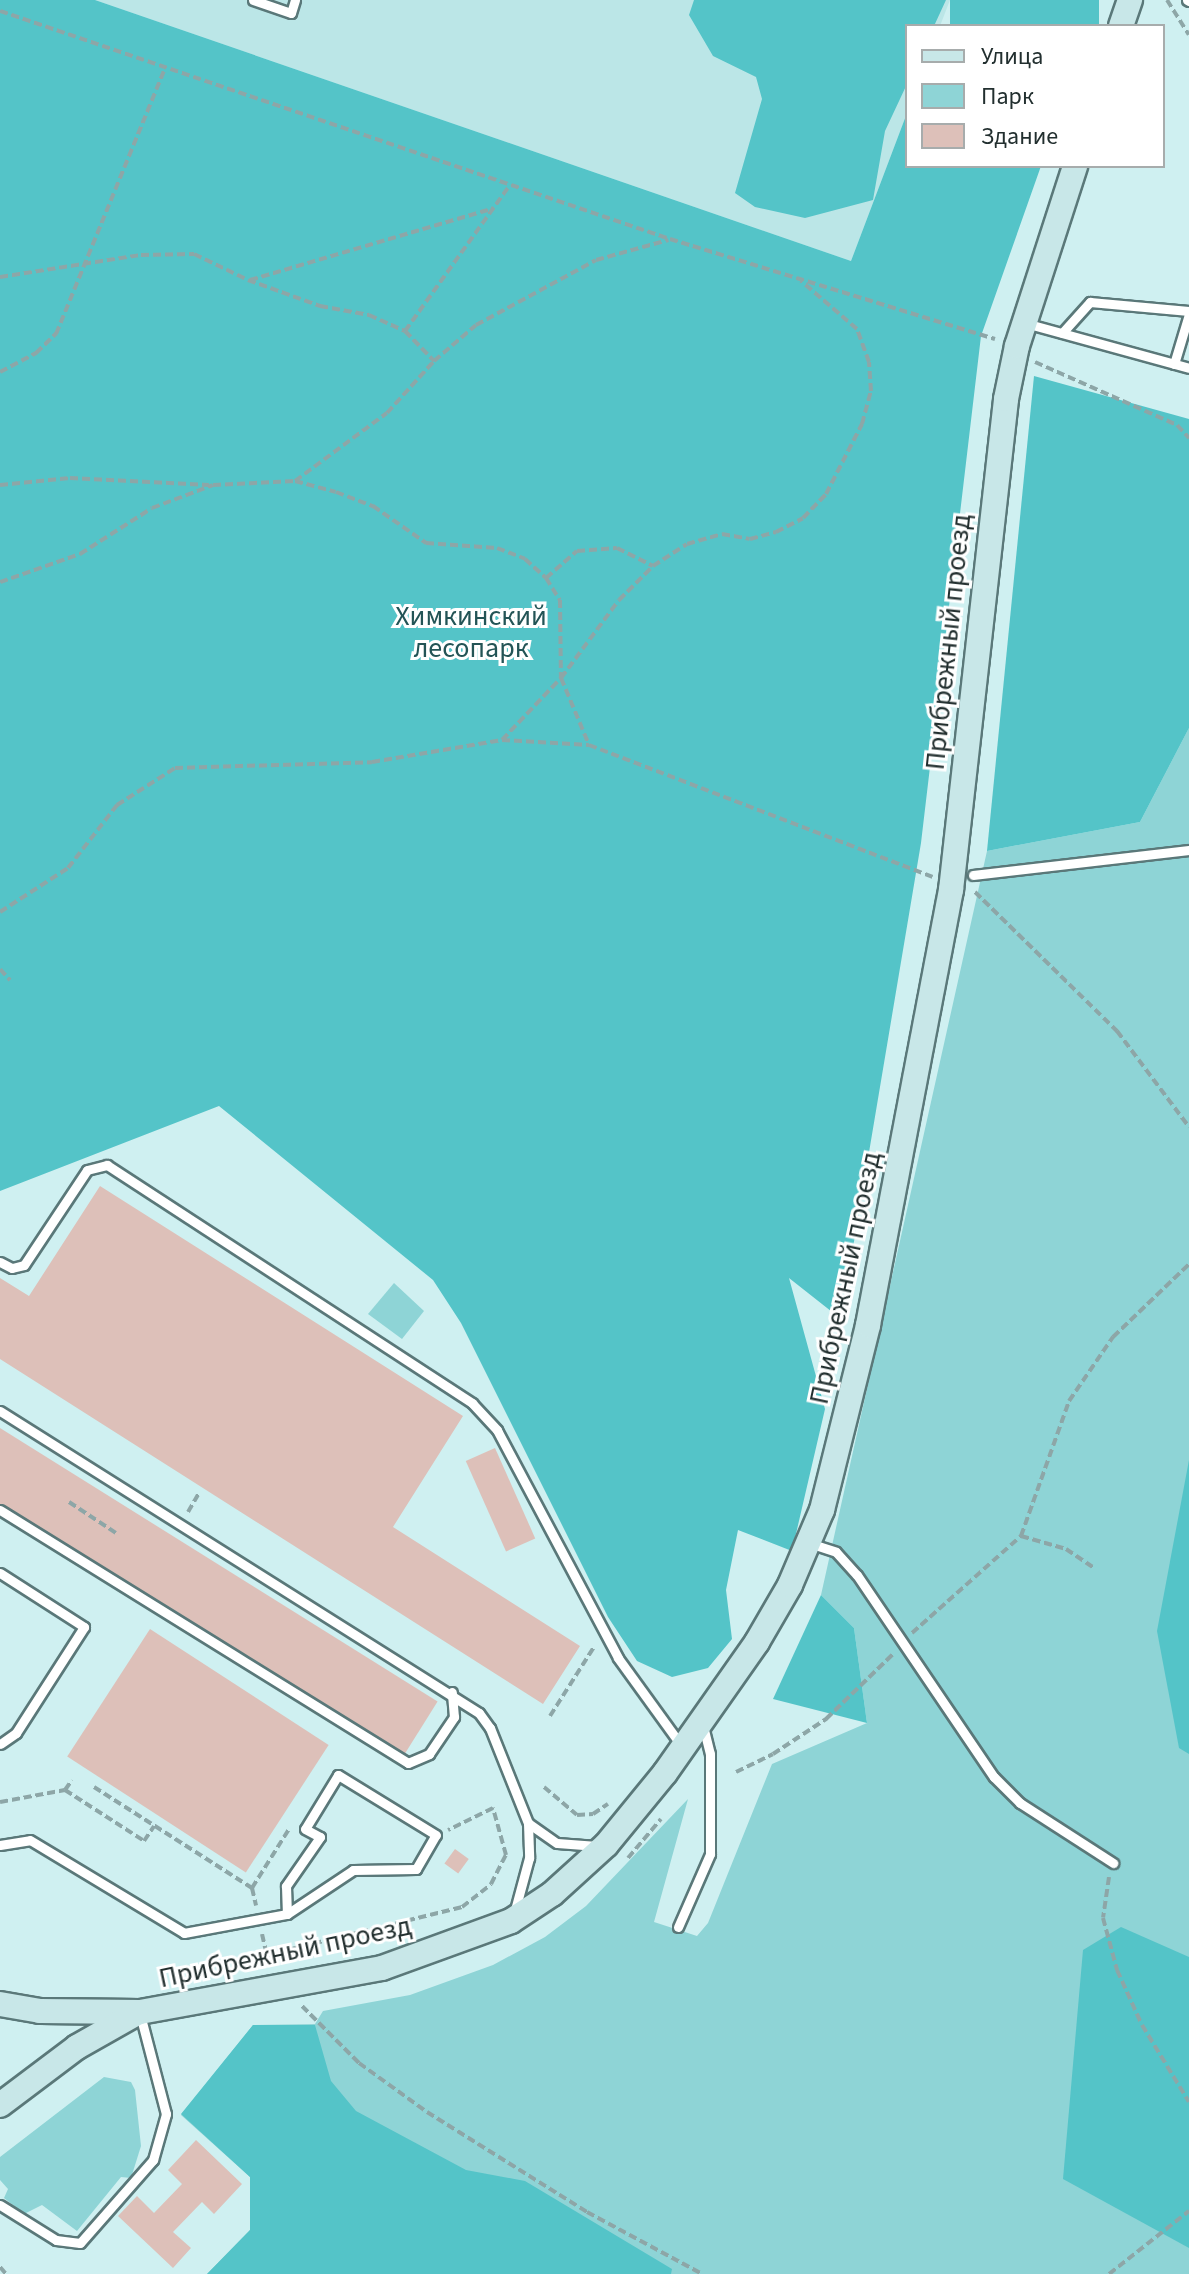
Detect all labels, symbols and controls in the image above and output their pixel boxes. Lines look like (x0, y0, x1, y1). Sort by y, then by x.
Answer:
legend (905, 24, 1165, 168)
text: Улица (981, 39, 1043, 74)
text: Парк (981, 79, 1034, 114)
text: Здание (981, 119, 1058, 154)
street label: Прибрежный проезд (918, 512, 978, 772)
park label: Химкинский лесопарк (395, 599, 547, 665)
street label: Прибрежный проезд (802, 1149, 888, 1407)
street label: Прибрежный проезд (156, 1909, 414, 1995)

